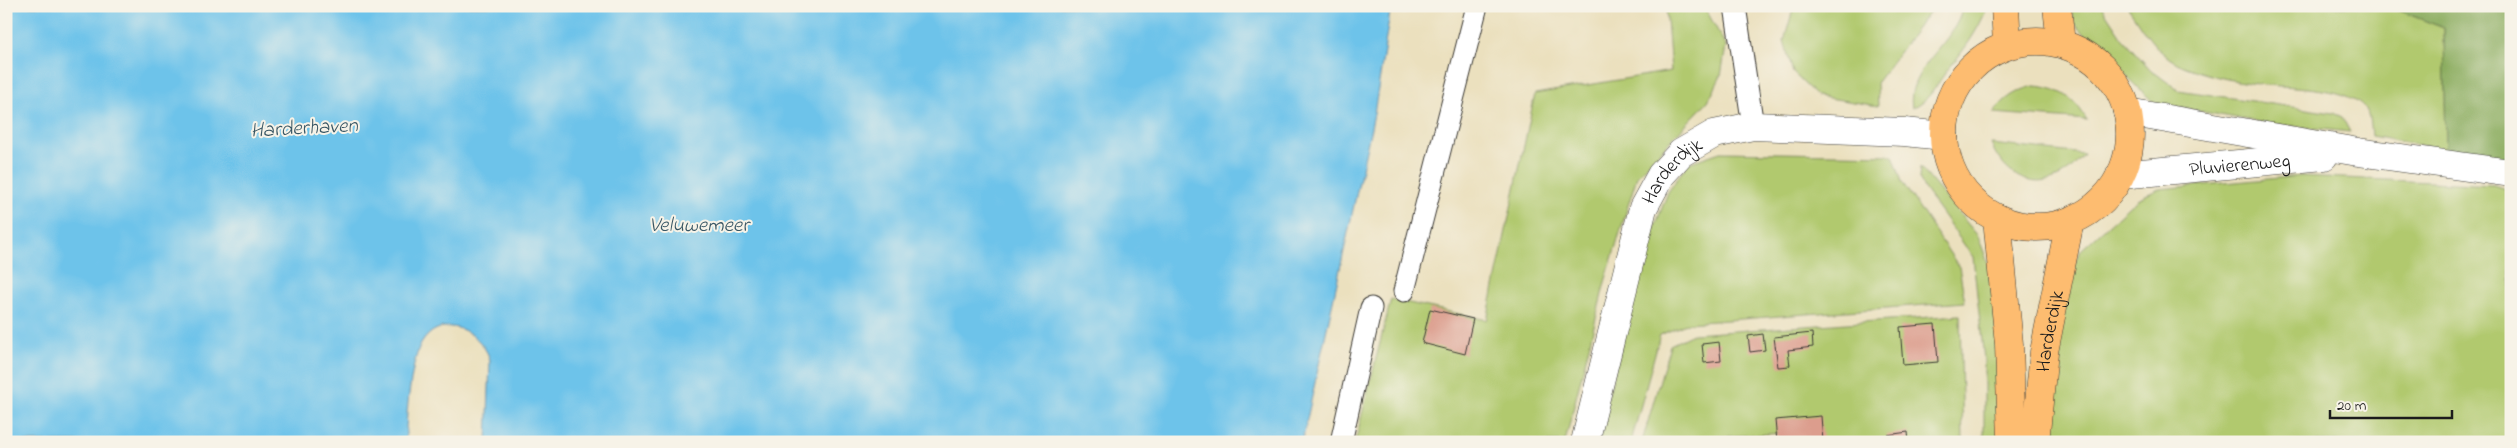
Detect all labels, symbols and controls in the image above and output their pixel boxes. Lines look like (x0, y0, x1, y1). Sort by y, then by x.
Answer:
water label: Harderhaven (250, 111, 359, 147)
street label: Harderdijk (1636, 132, 1709, 210)
street label: Pluvierenweg (2188, 147, 2292, 186)
water label: Veluwemeer (649, 211, 751, 241)
street label: Harderdijk (2030, 288, 2073, 373)
scale bar (2330, 388, 2452, 420)
text: 20 m (2337, 395, 2367, 417)

